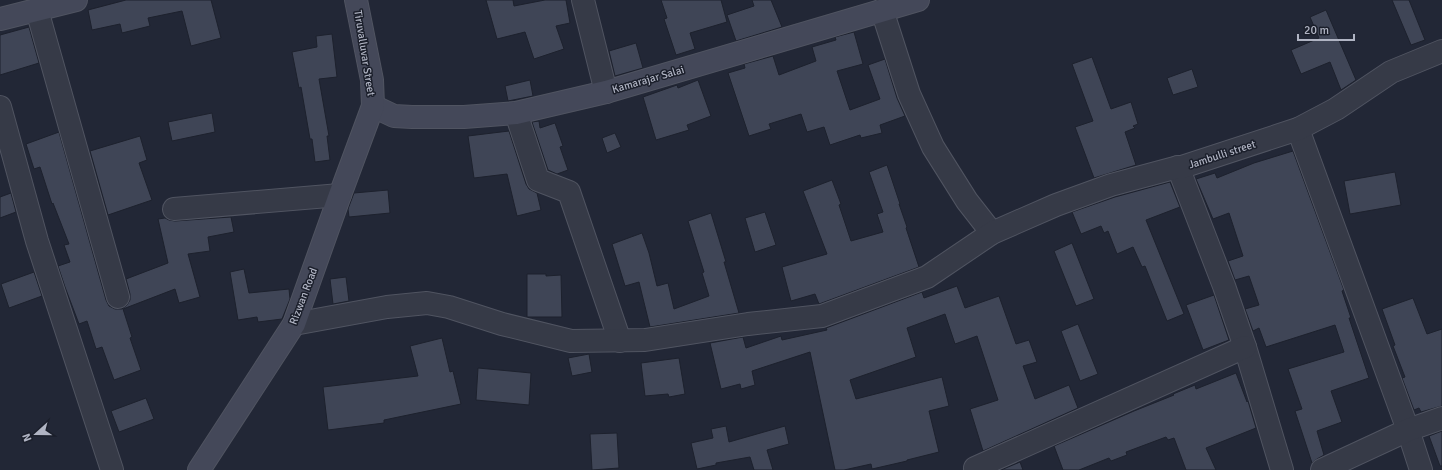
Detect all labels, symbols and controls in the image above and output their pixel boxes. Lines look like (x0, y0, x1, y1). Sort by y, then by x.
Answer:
street label: Tiruvalluvar Street (351, 9, 378, 97)
scale bar (1298, 16, 1354, 42)
text: 20 m (1304, 23, 1329, 38)
street label: Kamarajar Salai (610, 63, 686, 96)
street label: Jambulli street (1187, 137, 1258, 171)
street label: Rizwan Road (287, 266, 320, 326)
north arrow (16, 414, 56, 454)
text: N (20, 432, 35, 443)

